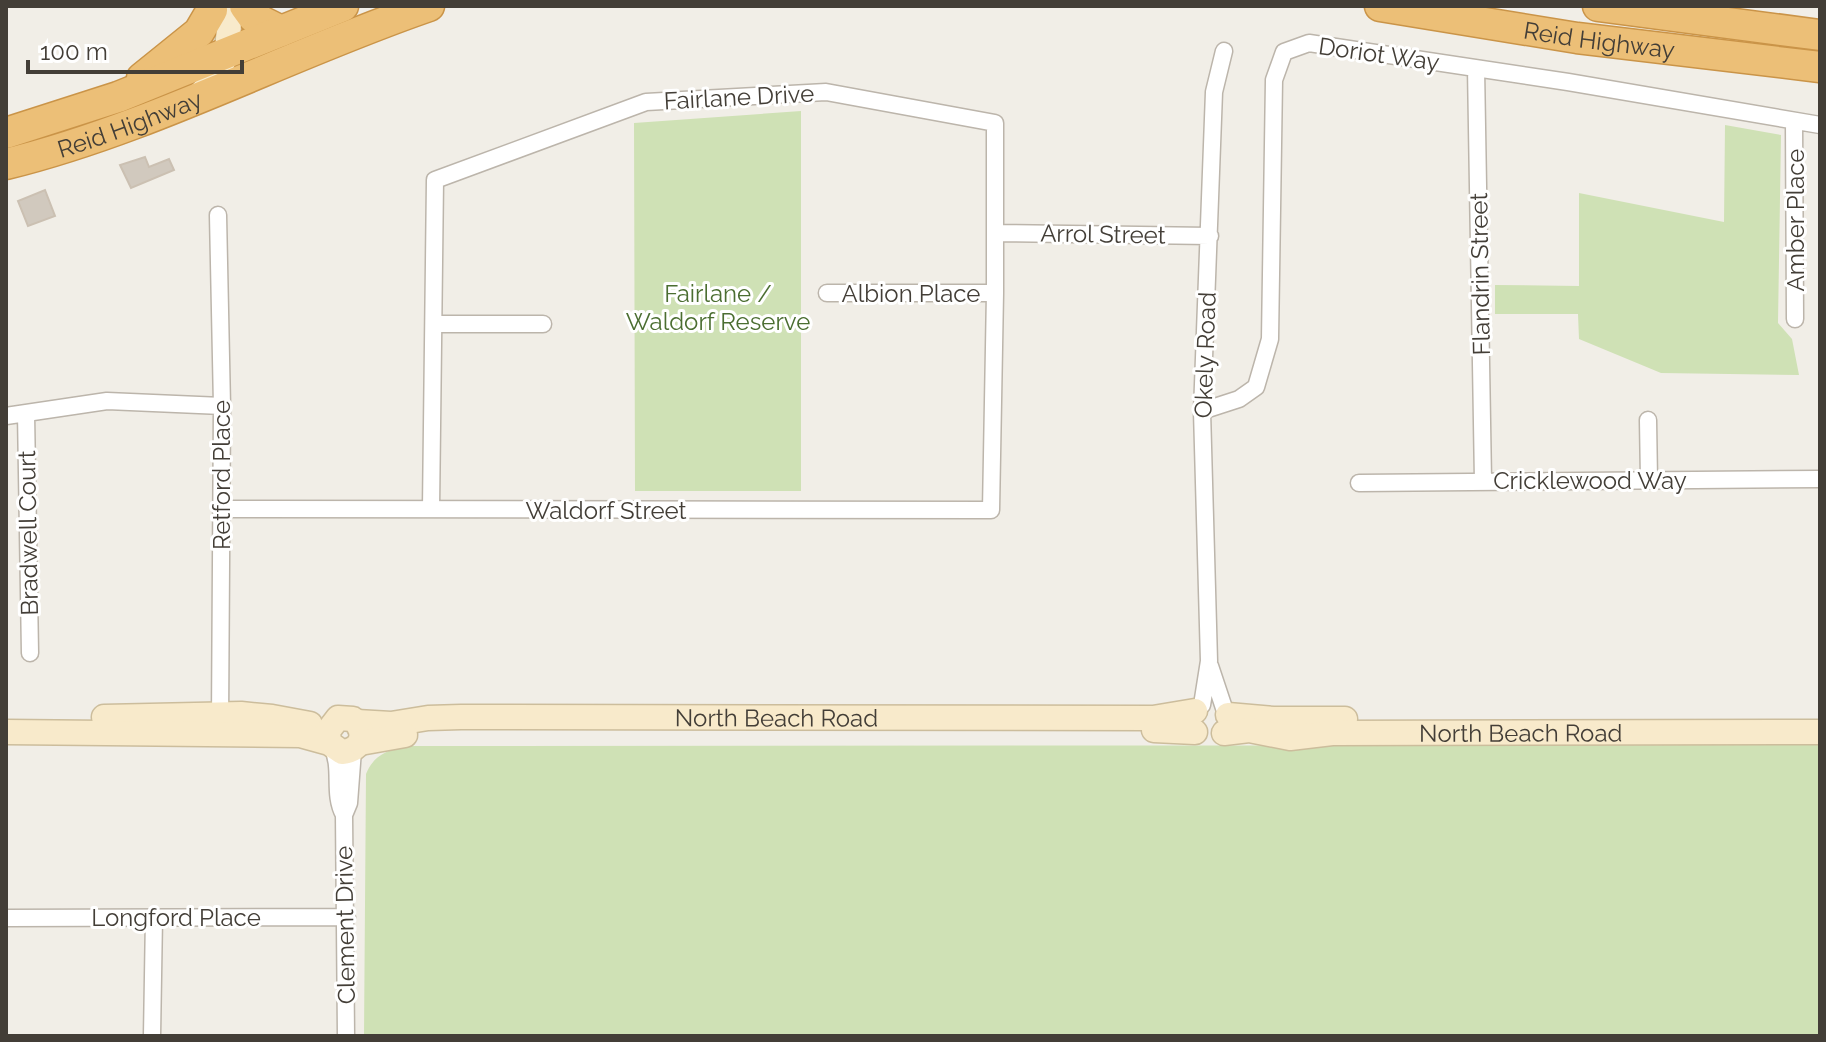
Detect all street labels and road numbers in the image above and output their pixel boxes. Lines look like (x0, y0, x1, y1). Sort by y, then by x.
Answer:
street label: Reid Highway (1522, 15, 1676, 64)
street label: Doriot Way (1317, 31, 1441, 77)
street label: Fairlane Drive (663, 79, 815, 115)
street label: Reid Highway (54, 84, 206, 163)
street label: Amber Place (1781, 149, 1810, 291)
street label: Flandrin Street (1464, 192, 1496, 356)
street label: Arrol Street (1040, 218, 1166, 250)
street label: Albion Place (842, 279, 980, 308)
street label: Okely Road (1188, 291, 1222, 419)
street label: Retford Place (207, 400, 236, 550)
street label: Bradwell Court (12, 450, 44, 616)
street label: Cricklewood Way (1493, 466, 1687, 495)
street label: Waldorf Street (525, 496, 687, 525)
street label: North Beach Road (675, 703, 878, 732)
street label: North Beach Road (1419, 718, 1622, 747)
street label: Clement Drive (329, 845, 361, 1005)
street label: Longford Place (91, 903, 261, 932)

